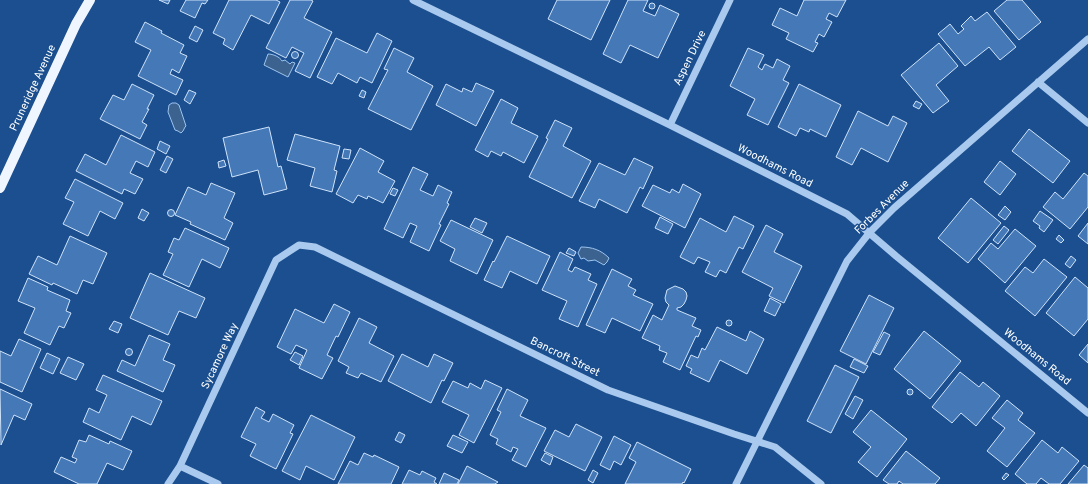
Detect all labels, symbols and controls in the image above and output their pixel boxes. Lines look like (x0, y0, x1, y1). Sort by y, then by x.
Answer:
street label: Aspen Drive (671, 28, 709, 88)
street label: Pruneridge Avenue (7, 42, 59, 134)
street label: Woodhams Road (735, 141, 815, 191)
street label: Forbes Avenue (852, 177, 912, 237)
street label: Sycamore Way (198, 320, 242, 392)
street label: Woodhams Road (1001, 326, 1073, 388)
street label: Bancroft Street (528, 334, 602, 380)

